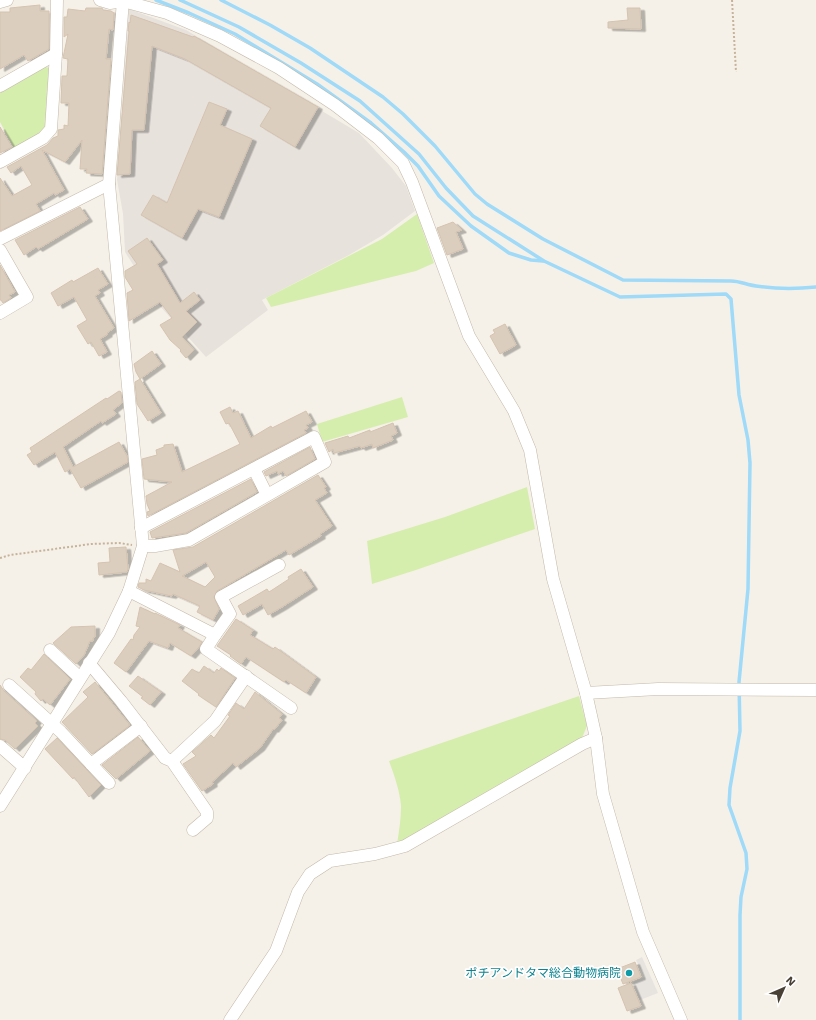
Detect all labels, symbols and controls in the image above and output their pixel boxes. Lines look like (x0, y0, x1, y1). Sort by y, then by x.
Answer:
place label: ポチアンドタマ総合動物病院 (465, 966, 621, 980)
marker: ポチアンドタマ総合動物病院 (624, 968, 634, 978)
north arrow (764, 968, 804, 1008)
text: N (783, 974, 798, 989)

